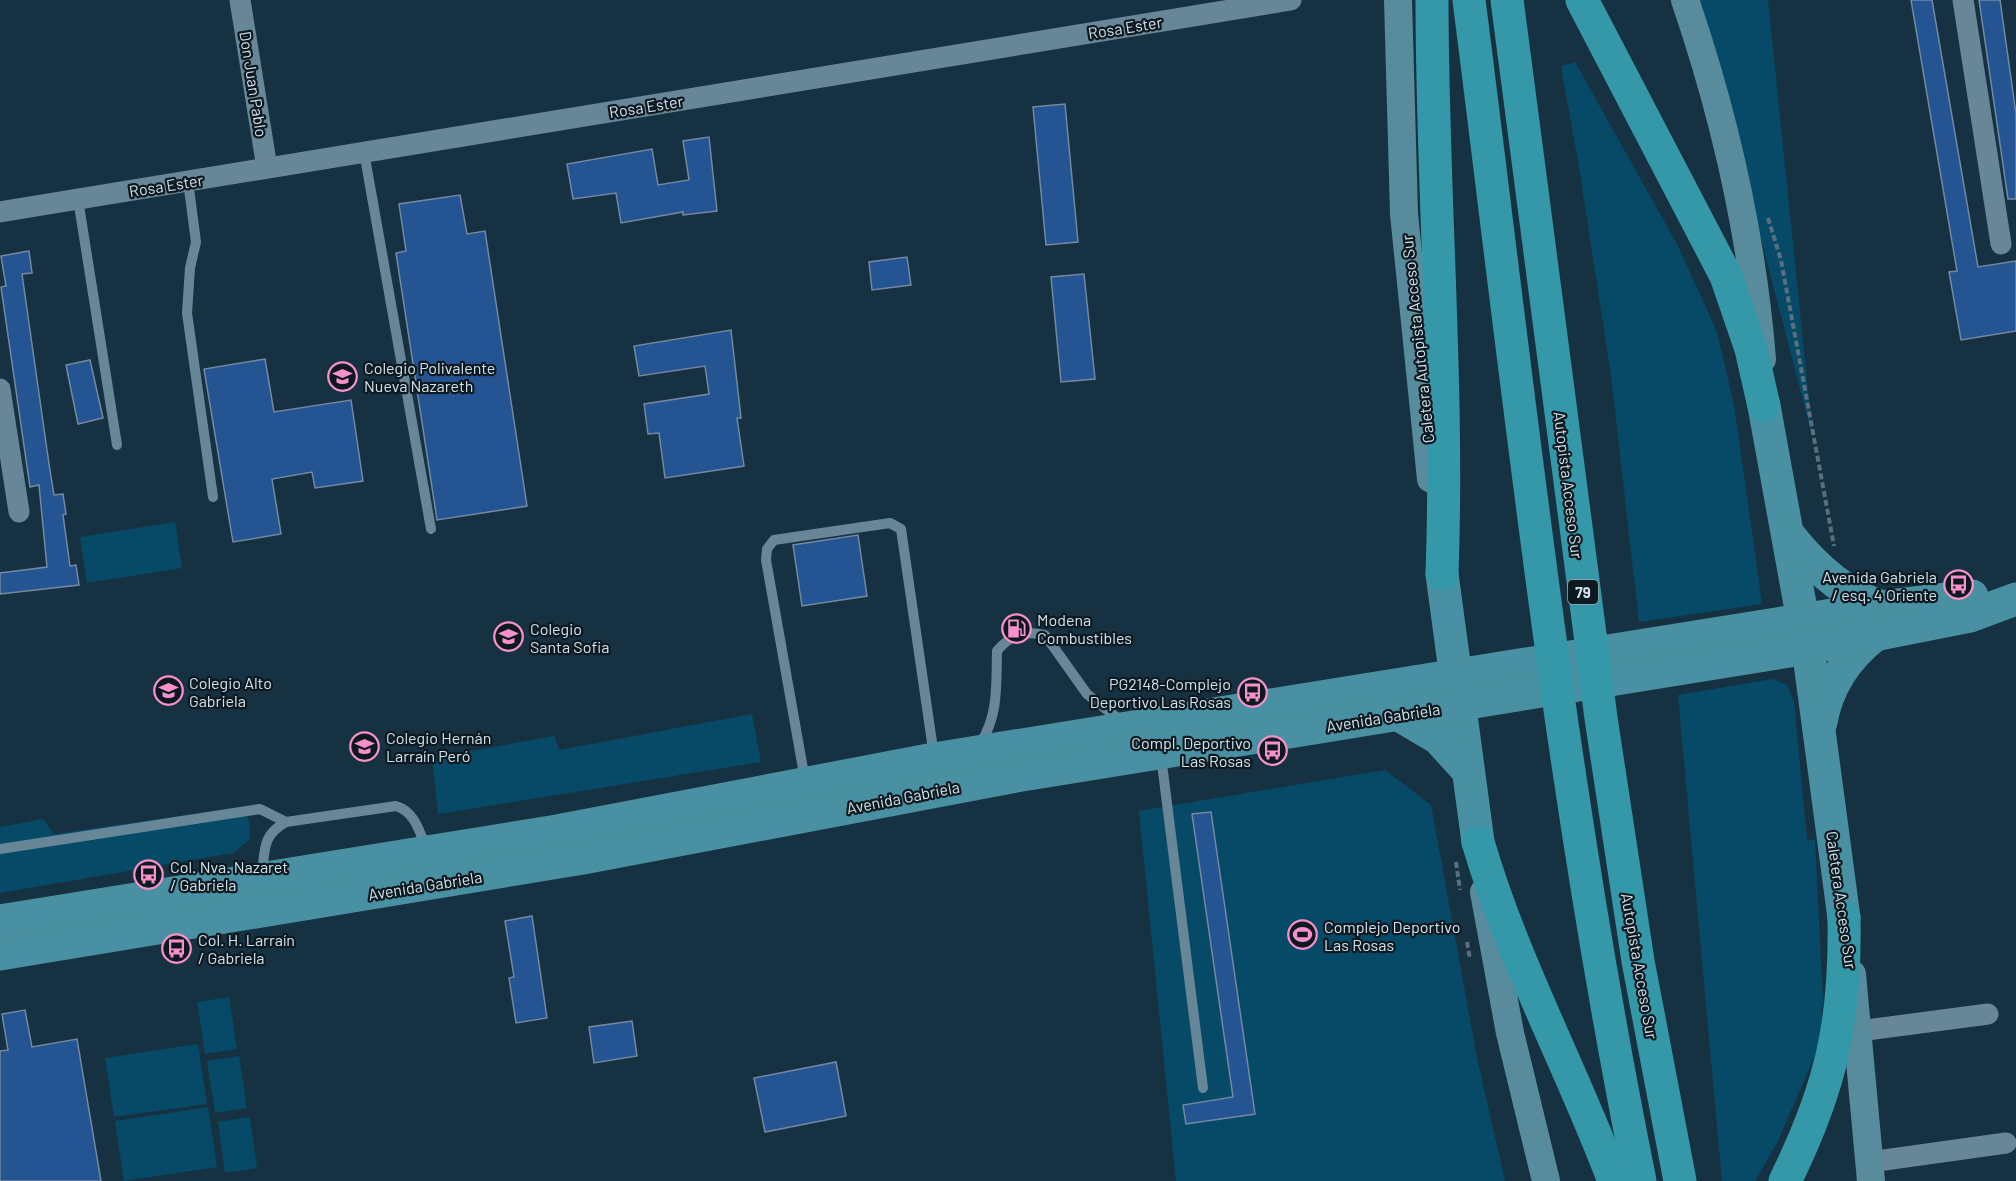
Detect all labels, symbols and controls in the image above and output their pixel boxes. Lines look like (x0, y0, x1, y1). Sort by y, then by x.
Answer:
street label: Rosa Ester (1087, 12, 1164, 42)
street label: Don Juan Pablo (236, 30, 272, 138)
street label: Rosa Ester (608, 91, 685, 121)
street label: Rosa Ester (128, 170, 205, 200)
street label: Caletera Autopista Acceso Sur (1397, 234, 1437, 444)
place label: Colegio Polivalente Nueva Nazareth (364, 358, 495, 395)
school or university icon: Colegio Polivalente Nueva Nazareth (327, 360, 359, 392)
street label: Autopista Acceso Sur (1551, 410, 1587, 560)
place label: Avenida Gabriela / esq. 4 Oriente (1822, 567, 1937, 604)
bus stop icon: Avenida Gabriela / esq. 4 Oriente (1942, 569, 1974, 601)
road number: 79 (1568, 580, 1598, 604)
place label: Modena Combustibles (1037, 610, 1132, 647)
fuel station icon: Modena Combustibles (1000, 612, 1032, 644)
place label: Colegio Santa Sofia (530, 619, 609, 656)
school or university icon: Colegio Santa Sofia (493, 621, 525, 653)
place label: Colegio Alto Gabriela (189, 673, 272, 710)
place label: PG2148-Complejo Deportivo Las Rosas (1090, 674, 1231, 711)
school or university icon: Colegio Alto Gabriela (152, 675, 184, 707)
bus stop icon: PG2148-Complejo Deportivo Las Rosas (1236, 676, 1268, 708)
street label: Avenida Gabriela (1325, 699, 1441, 735)
place label: Colegio Hernán Larraín Peró (386, 728, 491, 765)
school or university icon: Colegio Hernán Larraín Peró (349, 730, 381, 762)
place label: Compl. Deportivo Las Rosas (1131, 733, 1251, 770)
bus stop icon: Compl. Deportivo Las Rosas (1256, 735, 1288, 767)
street label: Avenida Gabriela (845, 777, 961, 817)
street label: Caletera Acceso Sur (1823, 830, 1861, 970)
place label: Col. Nva. Nazaret / Gabriela (170, 857, 288, 894)
bus stop icon: Col. Nva. Nazaret / Gabriela (133, 859, 165, 891)
street label: Avenida Gabriela (367, 867, 483, 903)
street label: Autopista Acceso Sur (1618, 891, 1662, 1041)
place label: Complejo Deportivo Las Rosas (1324, 917, 1460, 954)
sports icon: Complejo Deportivo Las Rosas (1287, 919, 1319, 951)
place label: Col. H. Larraín / Gabriela (198, 930, 295, 967)
bus stop icon: Col. H. Larraín / Gabriela (161, 932, 193, 964)

